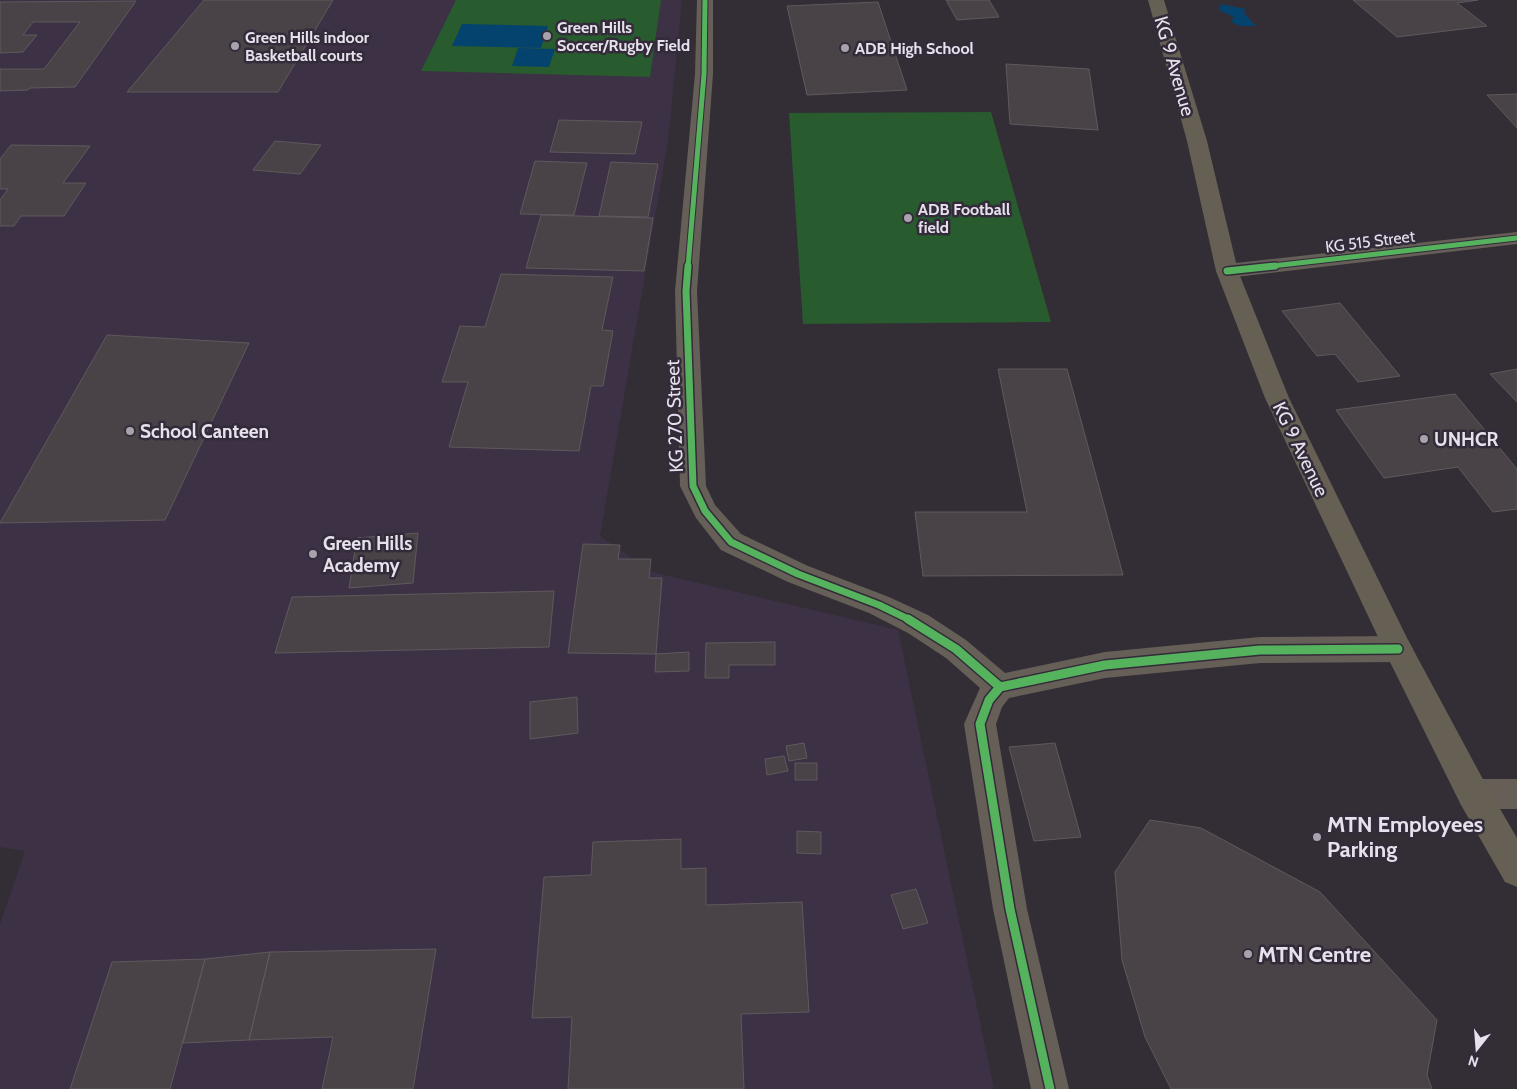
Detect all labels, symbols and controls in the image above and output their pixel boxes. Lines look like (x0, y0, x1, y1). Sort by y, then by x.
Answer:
street label: KG 9 Avenue (1149, 14, 1200, 119)
place label: Green Hills Soccer/Rugby Field (557, 18, 690, 55)
place label: Green Hills indoor Basketball courts (245, 28, 370, 65)
marker: Green Hills Soccer/Rugby Field (541, 30, 553, 42)
place label: ADB High School (855, 39, 974, 58)
marker: Green Hills indoor Basketball courts (229, 40, 241, 52)
marker: ADB High School (839, 42, 851, 54)
place label: ADB Football field (918, 200, 1010, 237)
marker: ADB Football field (902, 212, 914, 224)
street label: KG 515 Street (1324, 226, 1417, 256)
street label: KG 270 Street (661, 359, 688, 473)
street label: KG 9 Avenue (1268, 398, 1333, 501)
place label: School Canteen (140, 420, 269, 443)
marker: School Canteen (124, 425, 136, 437)
place label: UNHCR (1434, 428, 1499, 451)
marker: UNHCR (1418, 433, 1430, 445)
place label: Green Hills Academy (323, 532, 412, 577)
marker: Green Hills Academy (307, 548, 319, 560)
place label: MTN Employees Parking (1327, 811, 1483, 863)
marker: MTN Employees Parking (1311, 831, 1323, 843)
place label: MTN Centre (1258, 941, 1371, 968)
marker: MTN Centre (1242, 948, 1254, 960)
north arrow (1452, 1024, 1502, 1074)
text: N (1466, 1051, 1481, 1071)

